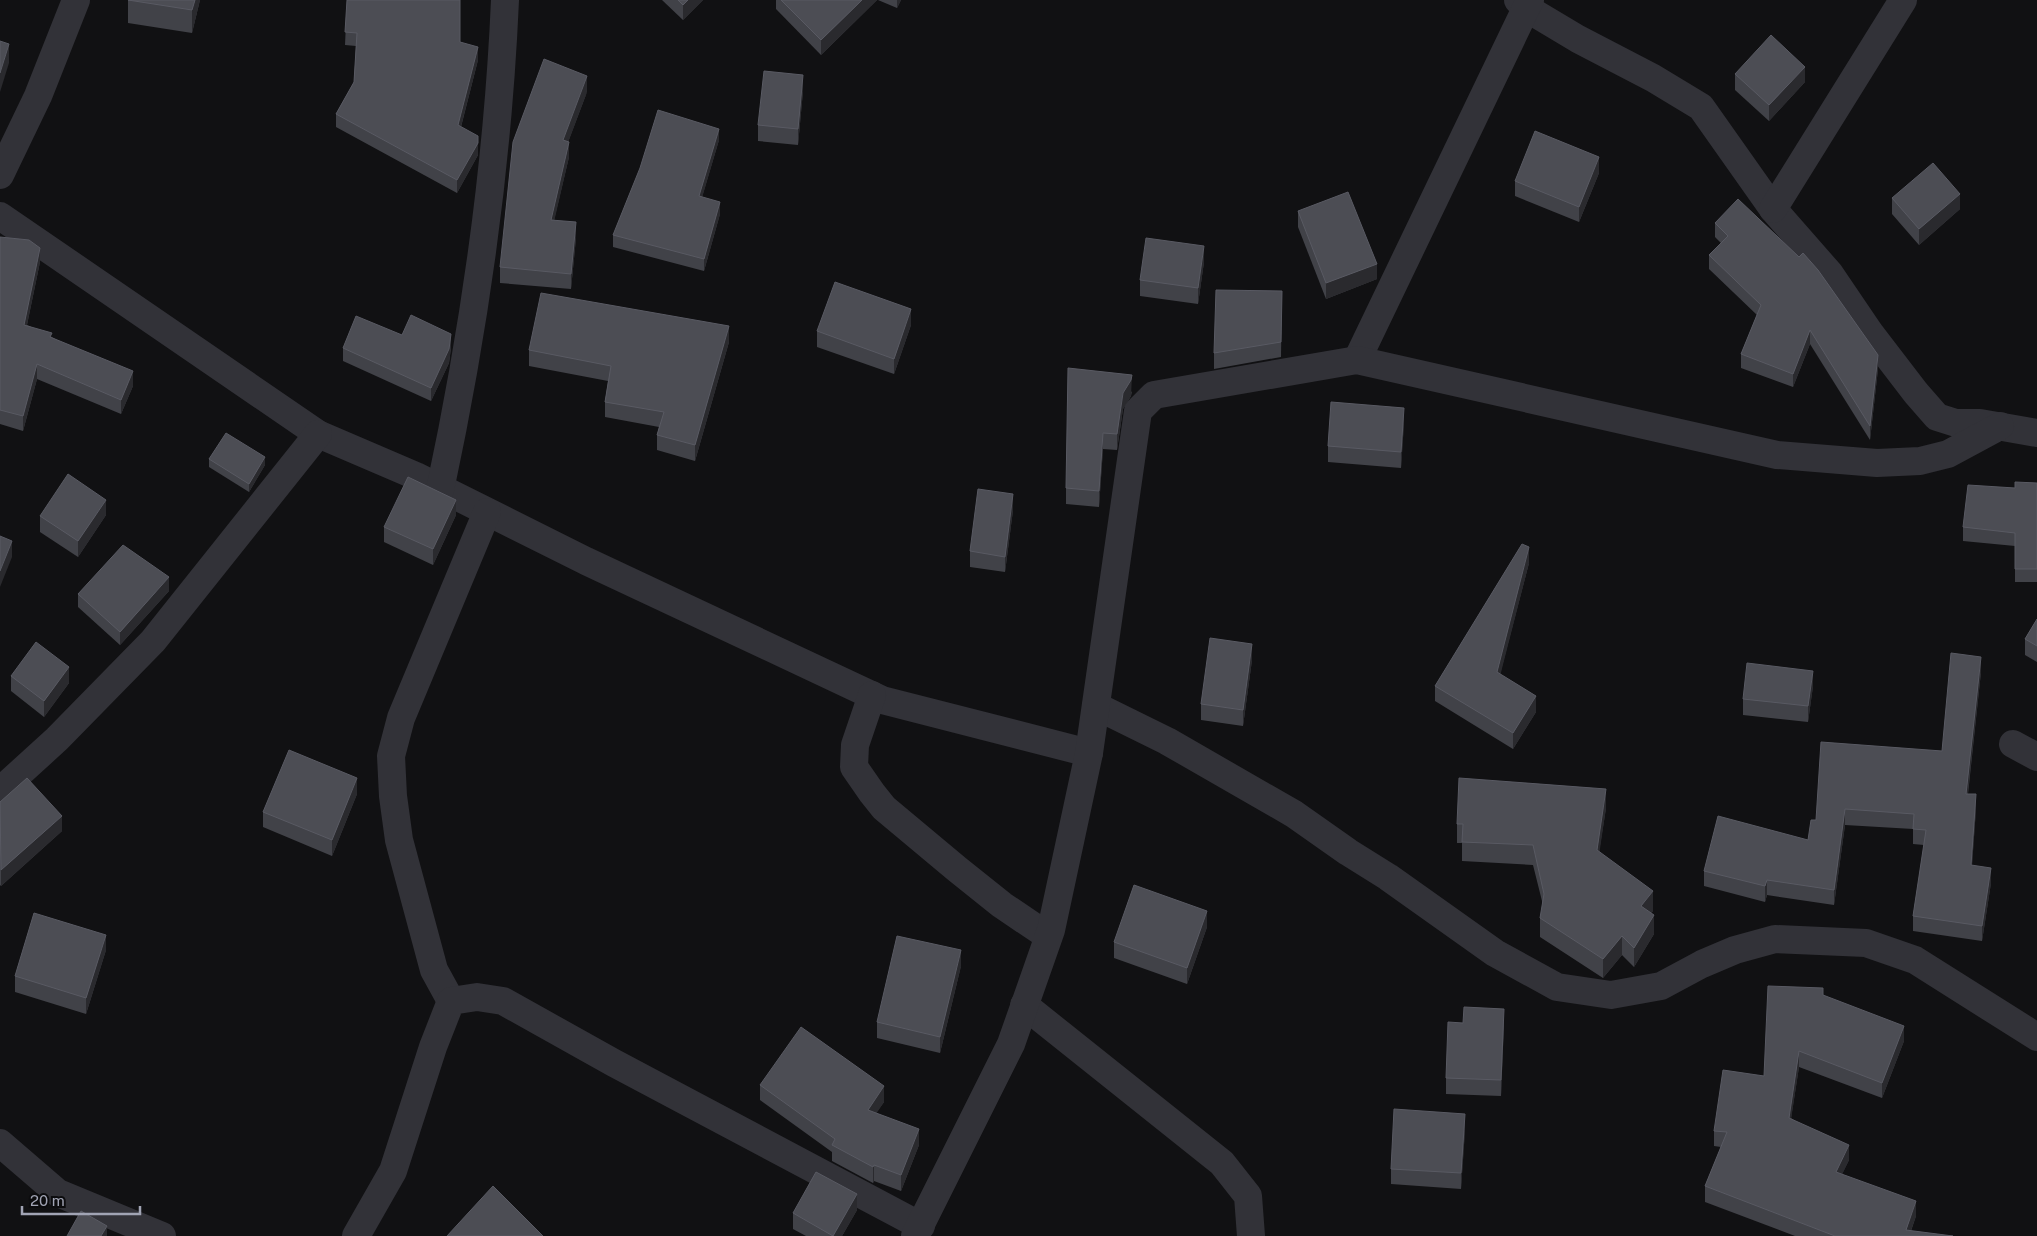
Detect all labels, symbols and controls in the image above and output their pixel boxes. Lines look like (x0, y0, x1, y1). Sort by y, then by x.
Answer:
scale bar (22, 1184, 140, 1216)
text: 20 m (30, 1192, 65, 1209)

